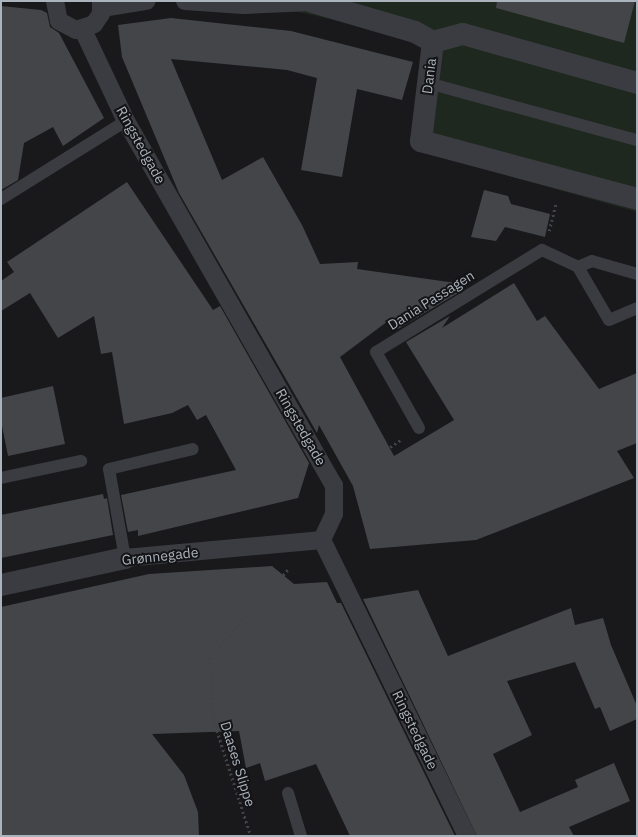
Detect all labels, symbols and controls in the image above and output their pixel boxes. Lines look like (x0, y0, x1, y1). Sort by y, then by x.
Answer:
street label: Dania (418, 57, 440, 95)
street label: Ringstedgade (113, 103, 169, 187)
street label: Dania Passagen (385, 267, 477, 333)
street label: Ringstedgade (272, 386, 330, 468)
street label: Grønnegade (121, 544, 199, 568)
street label: Ringstedgade (389, 688, 441, 772)
street label: Daases Slippe (217, 719, 259, 809)

